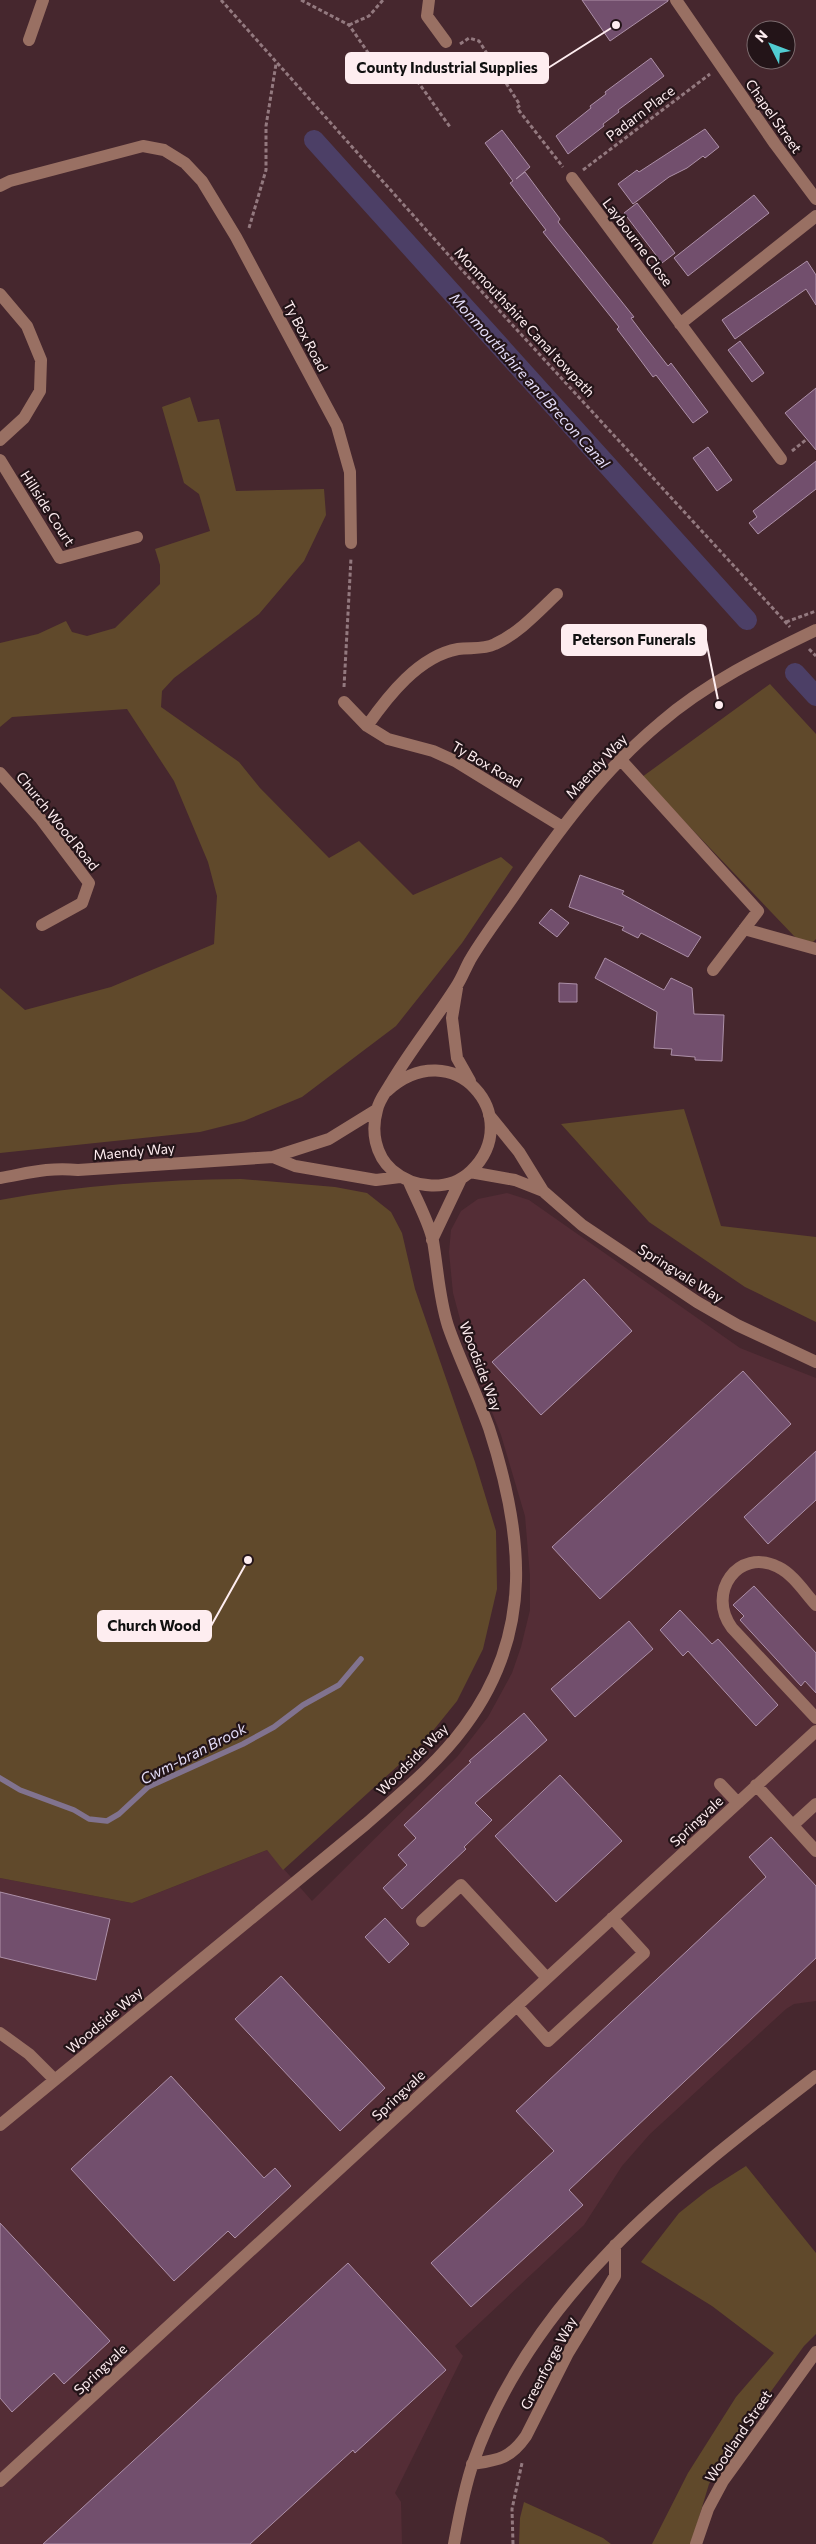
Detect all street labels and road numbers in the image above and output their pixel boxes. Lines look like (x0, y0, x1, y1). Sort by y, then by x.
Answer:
street label: Chapel Street (742, 76, 806, 156)
street label: Padarn Place (602, 82, 678, 144)
street label: Laybourne Close (599, 195, 677, 289)
street label: Monmouthshire Canal towpath (451, 244, 599, 400)
street label: Ty Box Road (280, 298, 332, 374)
street label: Hillside Court (17, 467, 79, 549)
street label: Maendy Way (562, 730, 630, 802)
street label: Ty Box Road (449, 737, 525, 791)
street label: Church Wood Road (13, 768, 103, 874)
street label: Maendy Way (92, 1139, 176, 1163)
street label: Springvale Way (635, 1240, 727, 1306)
street label: Woodside Way (456, 1319, 506, 1413)
street label: Woodside Way (373, 1720, 451, 1798)
street label: Springvale (666, 1792, 726, 1850)
street label: Woodside Way (62, 1983, 146, 2057)
street label: Springvale (368, 2066, 428, 2124)
street label: Greenforge Way (516, 2314, 580, 2412)
street label: Springvale (70, 2340, 130, 2398)
street label: Woodland Street (701, 2387, 775, 2485)

